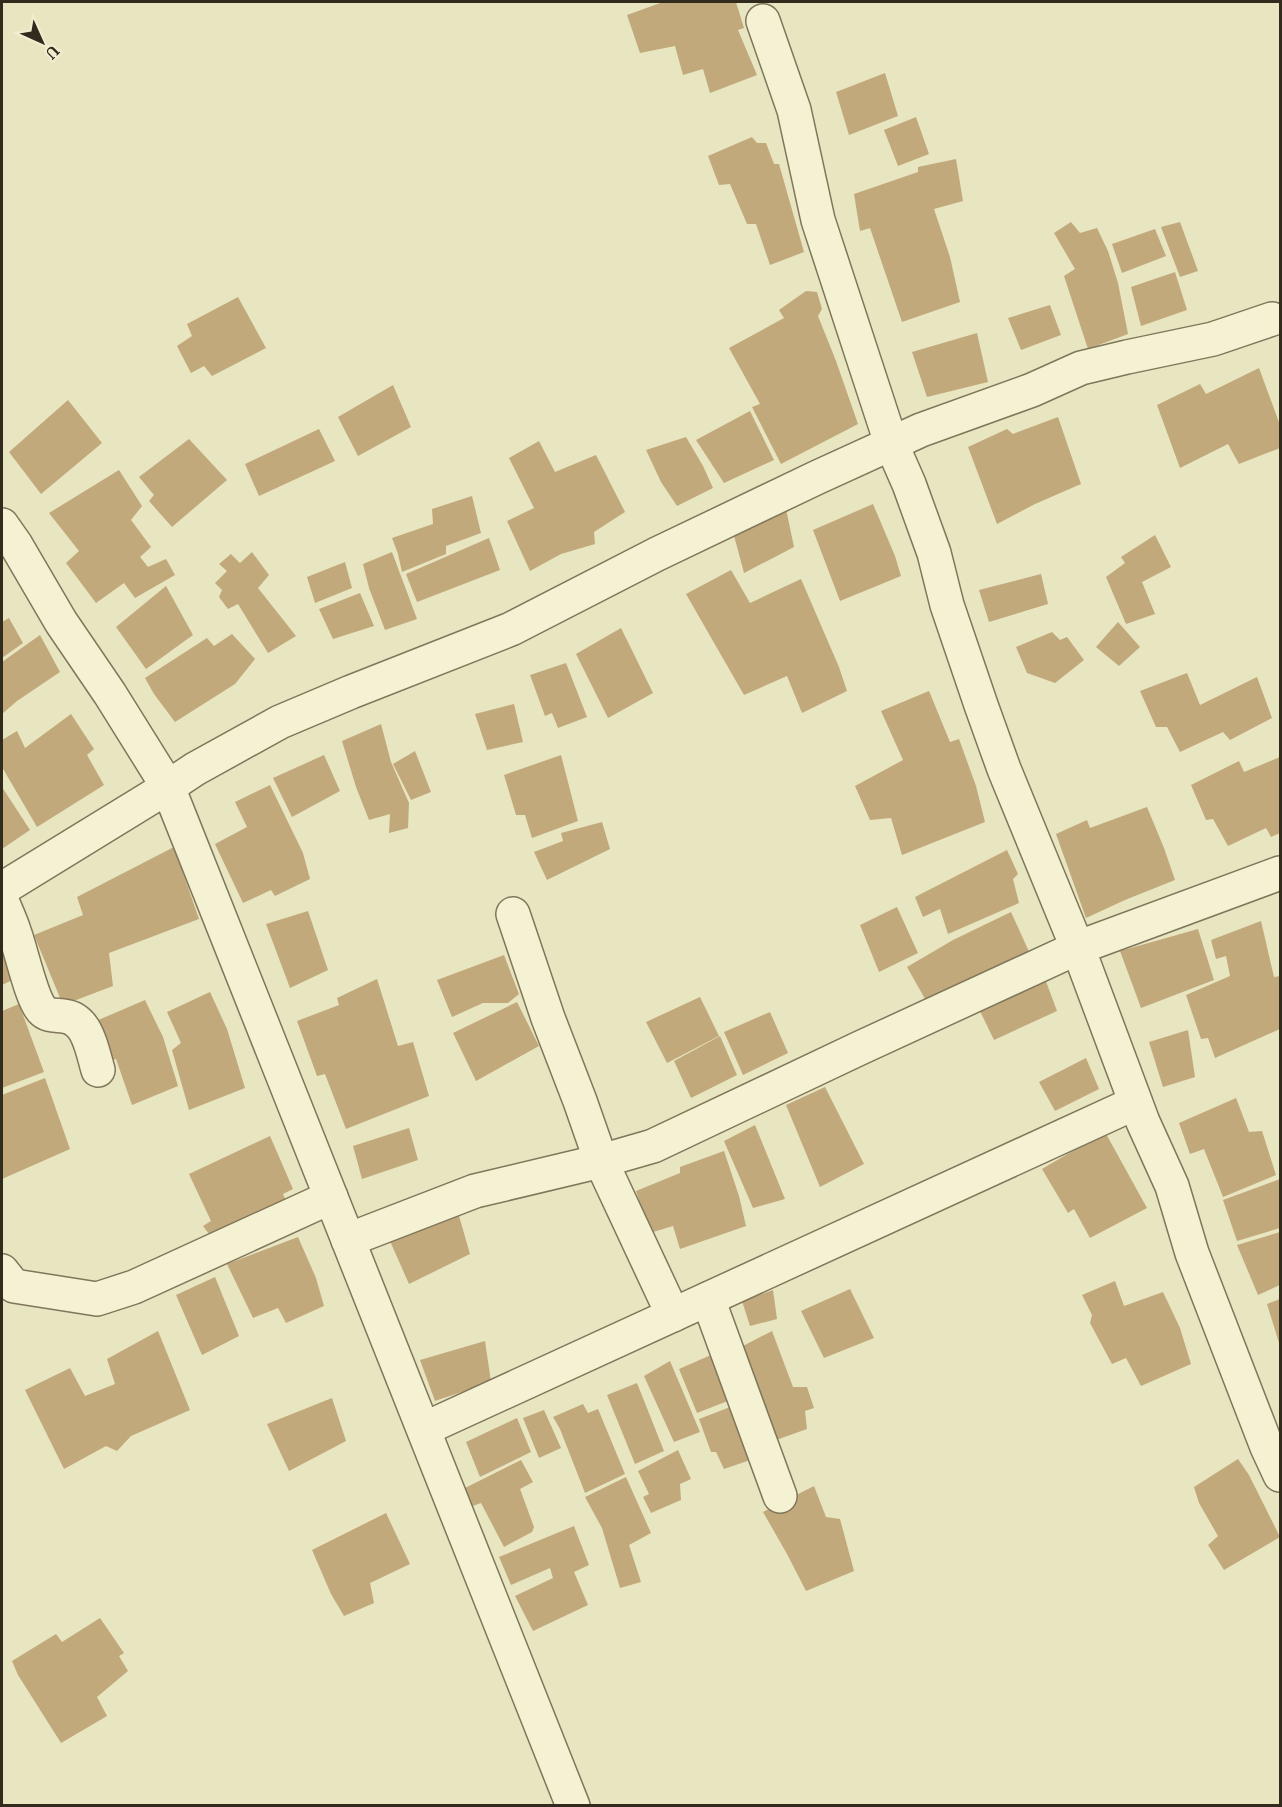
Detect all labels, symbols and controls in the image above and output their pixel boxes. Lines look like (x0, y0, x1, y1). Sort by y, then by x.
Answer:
north arrow (12, 12, 72, 72)
text: U (40, 41, 64, 65)

